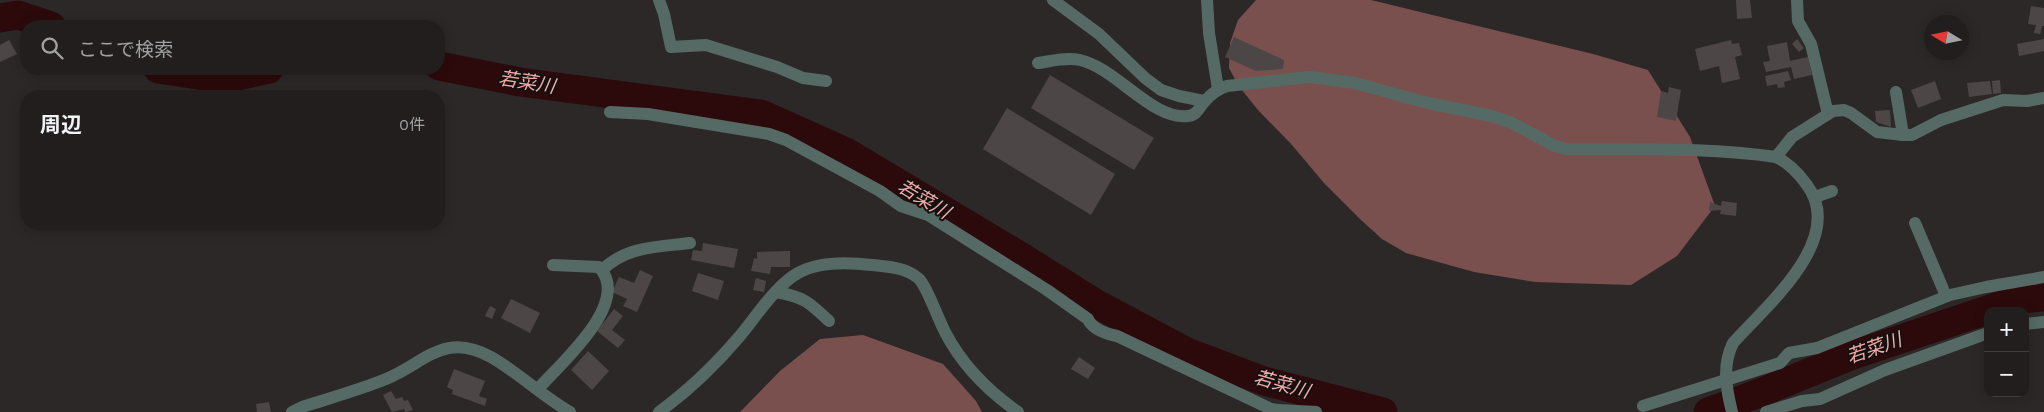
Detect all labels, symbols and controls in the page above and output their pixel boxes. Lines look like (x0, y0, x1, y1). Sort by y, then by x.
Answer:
north arrow (1924, 15, 1969, 60)
search box (20, 20, 445, 75)
icon: search (38, 34, 66, 62)
text: ここで検索 (78, 38, 173, 61)
water label: 若菜川 (497, 66, 559, 98)
text: 周辺 (40, 112, 82, 137)
text: 0件 (399, 115, 425, 134)
water label: 若菜川 (894, 174, 956, 225)
map controls (1984, 307, 2029, 397)
button: + (1984, 307, 2029, 352)
water label: 若菜川 (1843, 327, 1907, 368)
button: − (1984, 352, 2029, 397)
water label: 若菜川 (1251, 365, 1314, 403)

